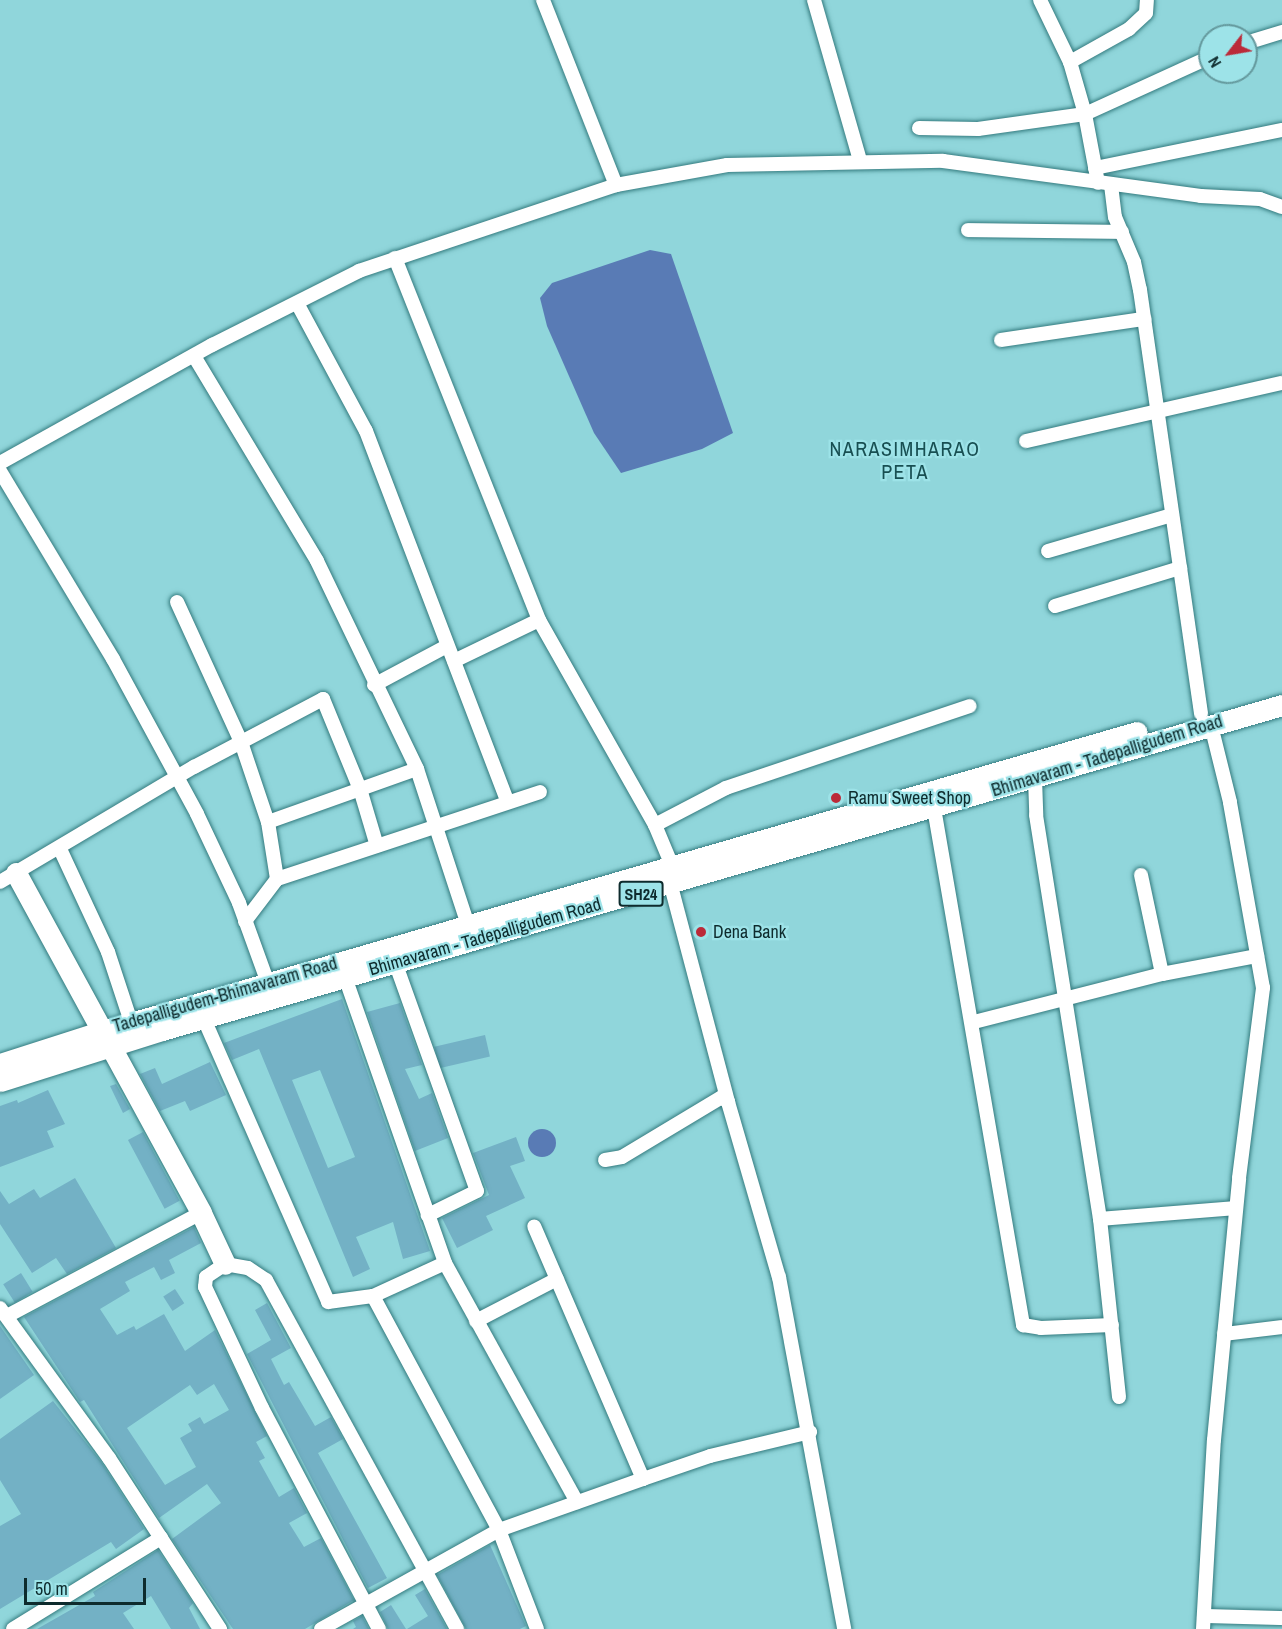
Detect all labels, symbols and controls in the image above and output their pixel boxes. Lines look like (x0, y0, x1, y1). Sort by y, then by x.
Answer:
north arrow (1198, 24, 1258, 84)
text: N (1202, 53, 1226, 72)
district label: NARASIMHARAO PETA (829, 437, 981, 484)
street label: Bhimavaram - Tadepalligudem Road (989, 710, 1225, 802)
place label: Ramu Sweet Shop (848, 787, 971, 809)
marker: Ramu Sweet Shop (829, 791, 843, 805)
road number: SH24 (618, 881, 664, 907)
street label: Bhimavaram - Tadepalligudem Road (366, 893, 604, 981)
place label: Dena Bank (713, 921, 786, 943)
marker: Dena Bank (694, 925, 708, 939)
street label: Tadepalligudem-Bhimavaram Road (110, 953, 340, 1037)
scale bar (27, 1566, 148, 1604)
text: 50 m (35, 1576, 68, 1601)

